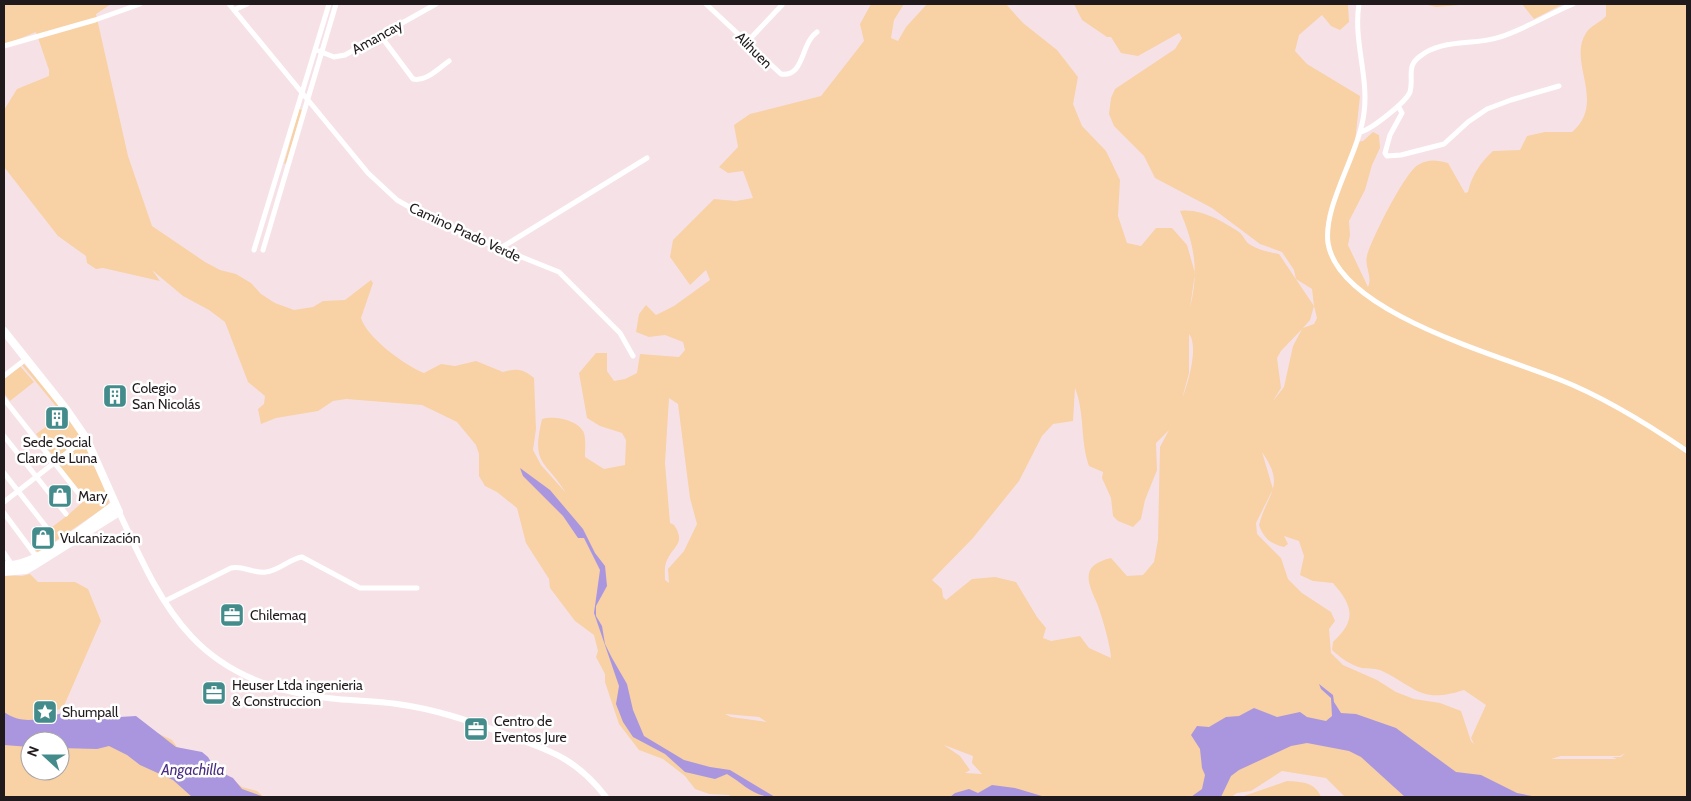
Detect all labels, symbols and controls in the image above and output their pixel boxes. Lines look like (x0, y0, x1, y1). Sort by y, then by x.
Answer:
street label: Amancay (348, 16, 406, 58)
street label: Alihuen (732, 28, 776, 72)
street label: Camino Prado Verde (406, 198, 524, 266)
place label: Colegio San Nicolás (132, 379, 201, 413)
building icon: Colegio San Nicolás (102, 383, 128, 409)
building icon: Sede Social Claro de Luna (44, 405, 70, 431)
place label: Sede Social Claro de Luna (17, 433, 98, 467)
shop icon: Mary (47, 483, 73, 509)
place label: Mary (78, 487, 108, 505)
shop icon: Vulcanización (30, 525, 56, 551)
place label: Vulcanización (60, 529, 141, 547)
office icon: Chilemaq (219, 602, 245, 628)
place label: Chilemaq (250, 606, 306, 624)
place label: Heuser Ltda ingenieria & Construccion (232, 676, 363, 710)
office icon: Heuser Ltda ingenieria & Construccion (201, 680, 227, 706)
place icon: Shumpall (32, 699, 58, 725)
place label: Shumpall (62, 703, 119, 721)
place label: Centro de Eventos Jure (494, 712, 567, 746)
office icon: Centro de Eventos Jure (463, 716, 489, 742)
north arrow (20, 731, 70, 781)
text: N (23, 743, 43, 759)
water label: Angachilla (160, 761, 225, 779)

